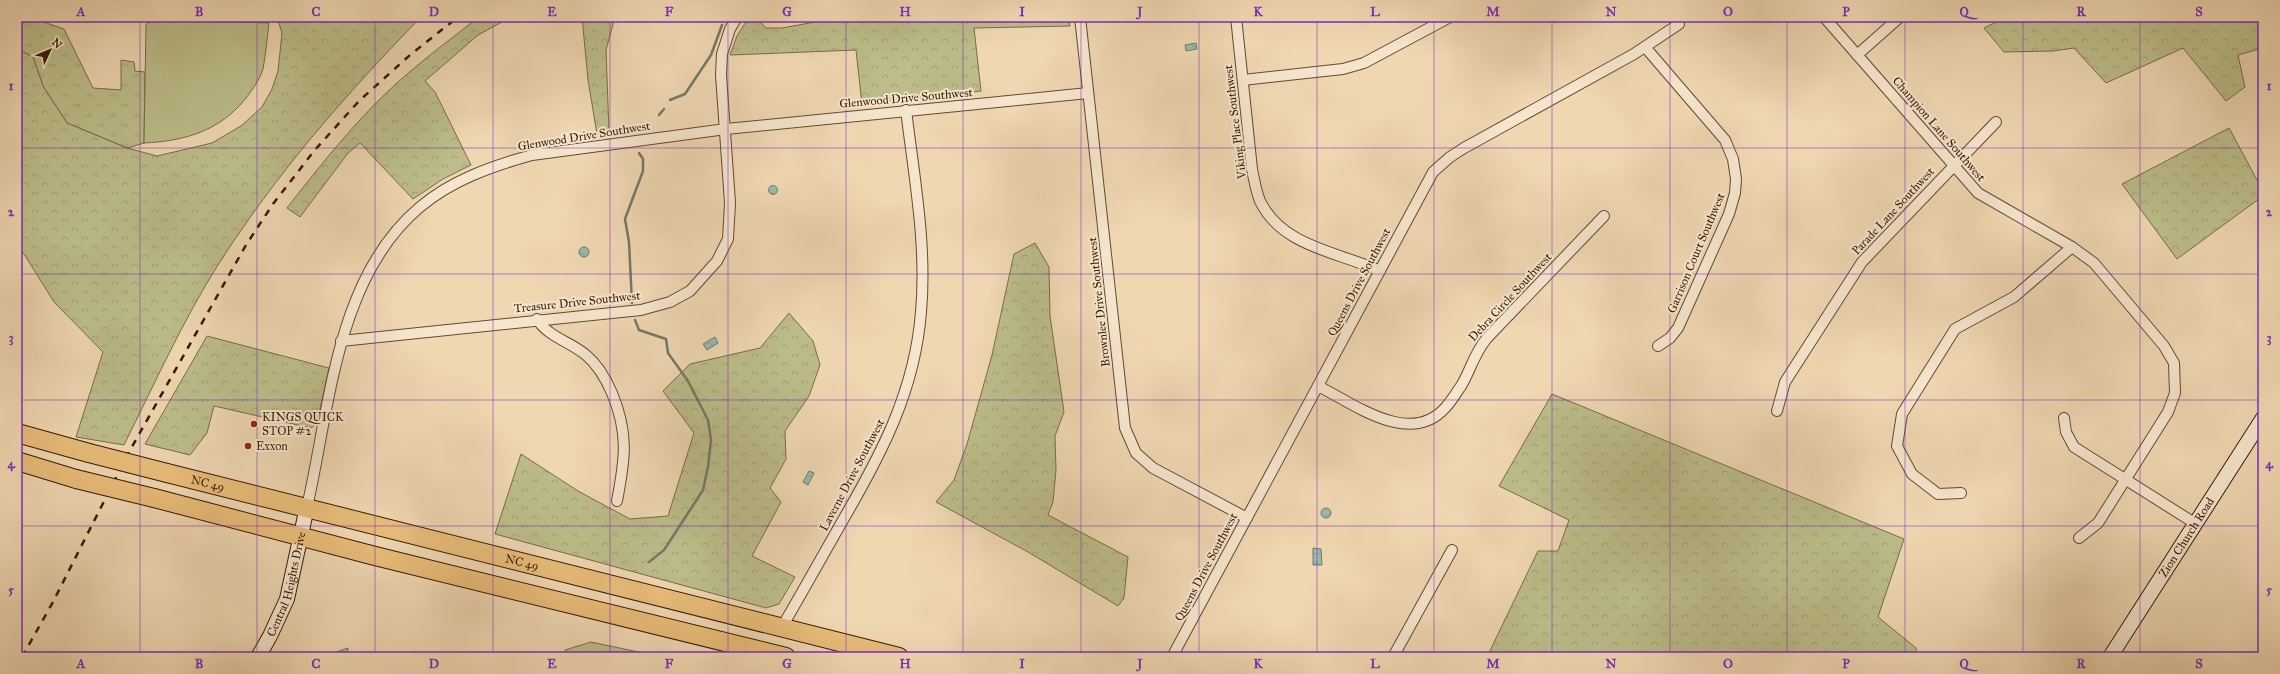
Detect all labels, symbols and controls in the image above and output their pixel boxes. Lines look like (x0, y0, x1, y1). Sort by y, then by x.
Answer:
text: A (76, 4, 86, 20)
text: B (195, 4, 204, 20)
text: C (312, 4, 321, 20)
text: D (429, 4, 439, 20)
text: E (547, 4, 557, 20)
text: F (665, 4, 674, 20)
text: G (782, 4, 792, 20)
text: H (899, 4, 911, 20)
text: I (1019, 4, 1025, 20)
text: J (1135, 4, 1143, 20)
text: K (1253, 4, 1263, 20)
text: L (1370, 4, 1380, 20)
text: M (1486, 4, 1500, 20)
text: N (1605, 4, 1617, 20)
text: O (1723, 4, 1733, 20)
text: P (1842, 4, 1850, 20)
text: Q (1959, 4, 1978, 20)
text: R (2076, 4, 2086, 20)
text: S (2195, 4, 2203, 20)
north arrow (30, 30, 70, 70)
text: N (49, 36, 65, 52)
street label: Viking Place Southwest (1221, 63, 1250, 181)
street label: Champion Lane Southwest (1890, 74, 1989, 185)
text: 1 (8, 78, 14, 94)
text: 1 (2266, 78, 2272, 94)
street label: Glenwood Drive Southwest (839, 85, 974, 111)
street label: Glenwood Drive Southwest (517, 118, 652, 153)
street label: Parade Lane Southwest (1849, 164, 1938, 258)
street label: Garrison Court Southwest (1664, 190, 1728, 315)
text: 2 (8, 204, 15, 220)
text: 2 (2266, 204, 2273, 220)
street label: Queens Drive Southwest (1325, 225, 1394, 338)
street label: Brownlee Drive Southwest (1085, 236, 1113, 368)
street label: Debra Circle Southwest (1465, 249, 1555, 344)
street label: Treasure Drive Southwest (513, 288, 642, 316)
text: 3 (8, 330, 14, 346)
text: 3 (2266, 330, 2272, 346)
place label: KINGS QUICK STOP #2 (262, 410, 344, 438)
street label: Laverne Drive Southwest (816, 416, 888, 533)
marker: KINGS QUICK STOP #2 (249, 419, 259, 429)
place label: Exxon (256, 439, 288, 453)
marker: Exxon (243, 441, 253, 451)
text: 4 (7, 456, 15, 472)
text: 4 (2265, 456, 2273, 472)
street label: NC 49 (190, 472, 226, 494)
street label: Zion Church Road (2156, 495, 2217, 580)
street label: Queens Drive Southwest (1172, 510, 1241, 623)
street label: Central Heights Drive (264, 530, 308, 639)
street label: NC 49 (504, 551, 540, 573)
text: 5 (8, 582, 15, 598)
text: 5 (2266, 582, 2273, 598)
text: A (76, 656, 86, 672)
text: B (195, 656, 204, 672)
text: C (312, 656, 321, 672)
text: D (429, 656, 439, 672)
text: E (547, 656, 557, 672)
text: F (665, 656, 674, 672)
text: G (782, 656, 792, 672)
text: H (899, 656, 911, 672)
text: I (1019, 656, 1025, 672)
text: J (1135, 656, 1143, 672)
text: K (1253, 656, 1263, 672)
text: L (1370, 656, 1380, 672)
text: M (1486, 656, 1500, 672)
text: N (1605, 656, 1617, 672)
text: O (1723, 656, 1733, 672)
text: P (1842, 656, 1850, 672)
text: Q (1959, 656, 1978, 672)
text: R (2076, 656, 2086, 672)
text: S (2195, 656, 2203, 672)

